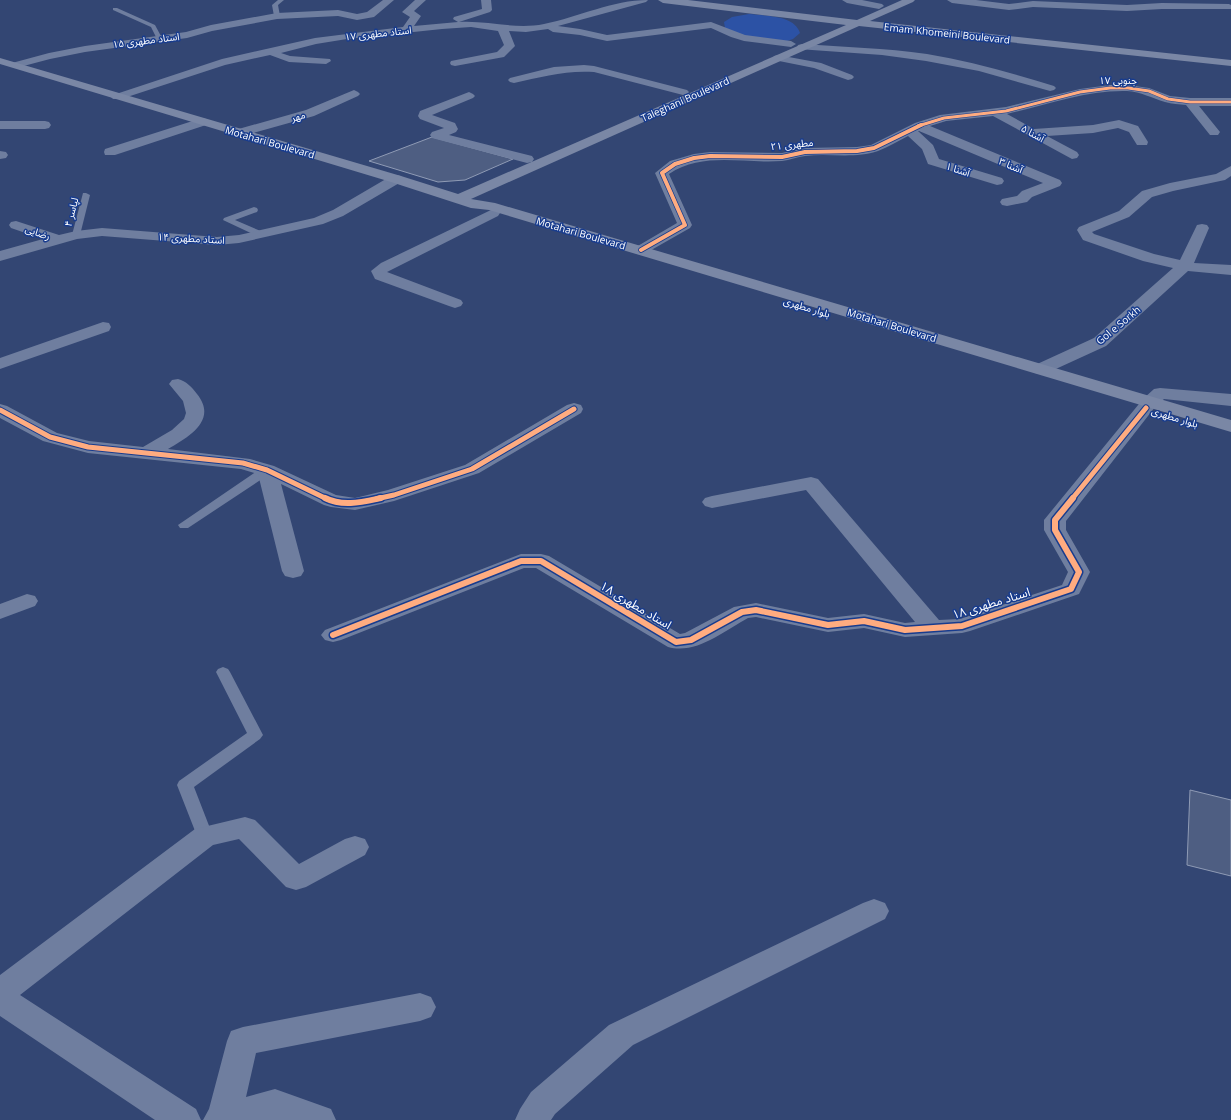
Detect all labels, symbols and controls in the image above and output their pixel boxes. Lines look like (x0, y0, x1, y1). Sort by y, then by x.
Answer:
street label: Emam Khomeini Boulevard (883, 19, 1011, 47)
street label: استاد مطهری ۱۷ (344, 23, 412, 43)
street label: استاد مطهری ۱۵ (112, 29, 180, 51)
street label: Taleghani Boulevard (639, 73, 731, 125)
street label: جنوبی ۱۷ (1099, 73, 1137, 87)
street label: مهر (288, 107, 307, 125)
street label: آشنا ۵ (1019, 121, 1048, 146)
street label: Motahari Boulevard (224, 123, 316, 161)
street label: مطهری ۲۱ (770, 135, 814, 153)
street label: آشنا ۳ (997, 154, 1026, 177)
street label: آشنا ۱ (944, 158, 973, 180)
street label: لپاسر ۴ (61, 196, 82, 228)
street label: Motahari Boulevard (535, 214, 627, 252)
street label: رضایی (24, 221, 53, 243)
street label: استاد مطهری ۱۴ (157, 229, 225, 247)
street label: بلوار مطهری (782, 293, 832, 321)
street label: Gol e Sorkh (1093, 302, 1143, 348)
street label: Motahari Boulevard (846, 305, 938, 345)
street label: بلوار مطهری (1150, 403, 1200, 431)
street label: استاد مطهری ۱۸ (597, 577, 675, 633)
street label: استاد مطهری ۱۸ (950, 583, 1032, 623)

